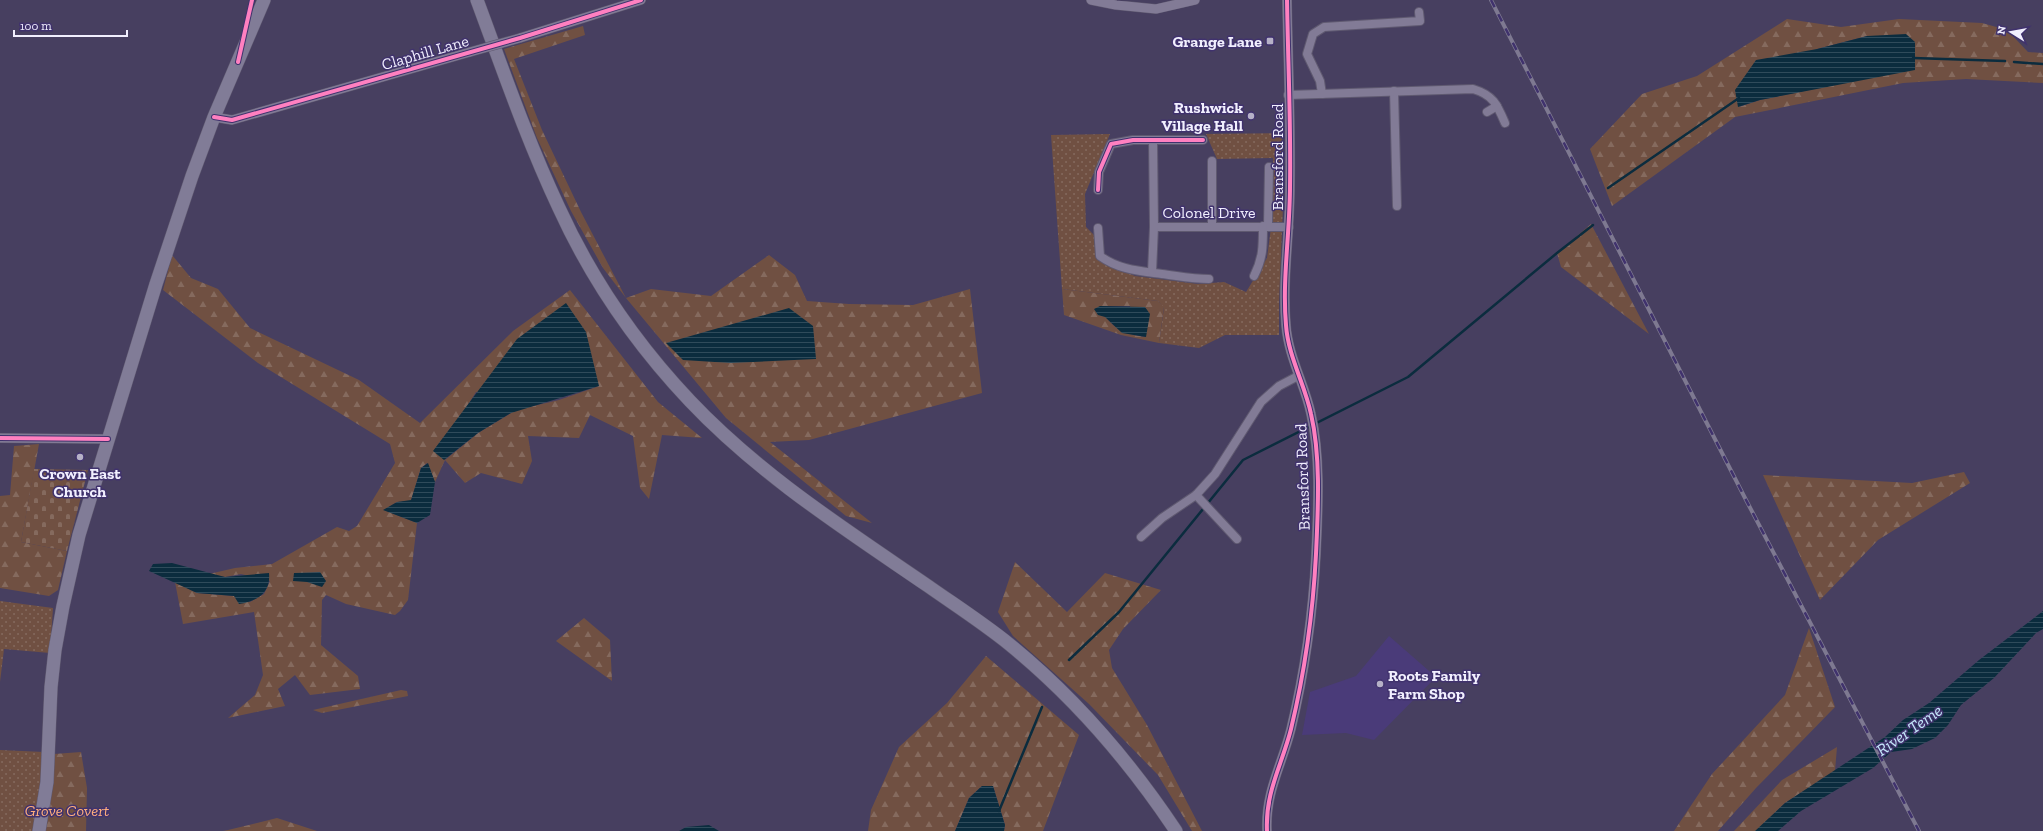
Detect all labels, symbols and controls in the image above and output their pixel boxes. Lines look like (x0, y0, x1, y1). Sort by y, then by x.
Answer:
scale bar (14, 12, 127, 38)
north arrow (1991, 12, 2031, 52)
text: 100 m (20, 19, 52, 33)
text: N (1994, 24, 2009, 36)
street label: Claphill Lane (379, 31, 471, 74)
place label: Grange Lane (1172, 32, 1262, 51)
marker: Grange Lane (1265, 36, 1275, 46)
place label: Rushwick Village Hall (1161, 98, 1243, 135)
street label: Bransford Road (1268, 103, 1287, 211)
marker: Rushwick Village Hall (1246, 111, 1256, 121)
street label: Colonel Drive (1162, 203, 1256, 222)
street label: Bransford Road (1291, 423, 1314, 531)
marker: Crown East Church (75, 452, 85, 462)
place label: Crown East Church (39, 464, 121, 501)
place label: Roots Family Farm Shop (1388, 666, 1481, 703)
marker: Roots Family Farm Shop (1375, 679, 1385, 689)
water label: River Teme (1872, 700, 1946, 760)
park label: Grove Covert (25, 801, 110, 820)

